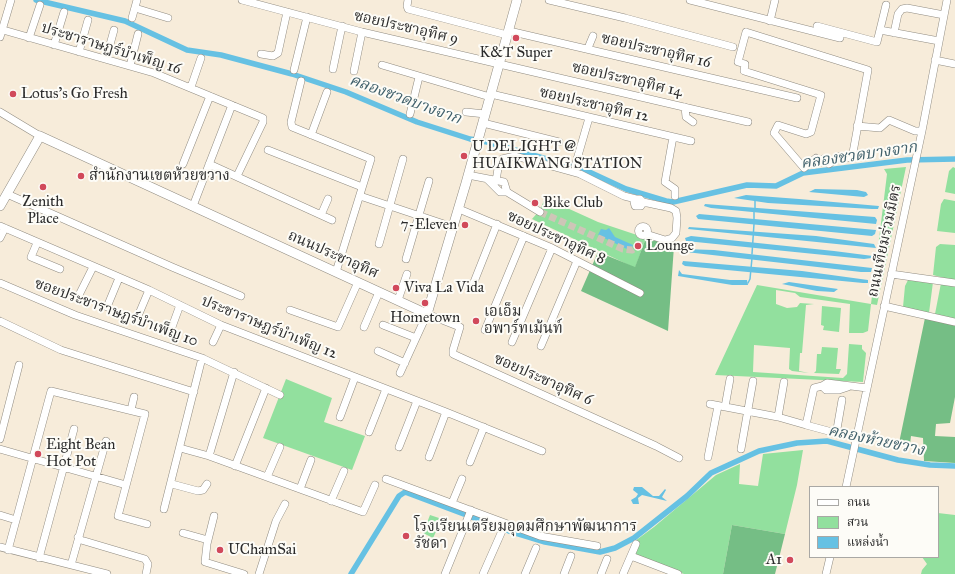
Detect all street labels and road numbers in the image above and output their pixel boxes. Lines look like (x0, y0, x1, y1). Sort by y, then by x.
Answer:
street label: ซอยประชาอุทิศ 9 (352, 7, 460, 49)
street label: ประชาราษฎร์บำเพ็ญ 16 (39, 19, 183, 79)
street label: ซอยประชาอุทิศ 16 (599, 30, 713, 72)
street label: ซอยประชาอุทิศ 14 (570, 59, 684, 101)
street label: ซอยประชาอุทิศ 12 (537, 84, 651, 126)
street label: ถนนเทียมร่วมมิตร (864, 183, 906, 299)
street label: ซอยประชาอุทิศ 8 (504, 207, 608, 269)
street label: ถนนประชาอุทิศ (285, 227, 381, 283)
street label: ซอยประชาราษฎร์บำเพ็ญ 10 (32, 275, 200, 351)
street label: ประชาราษฎร์บำเพ็ญ 12 (198, 293, 340, 363)
street label: ซอยประชาอุทิศ 6 (491, 350, 595, 410)

